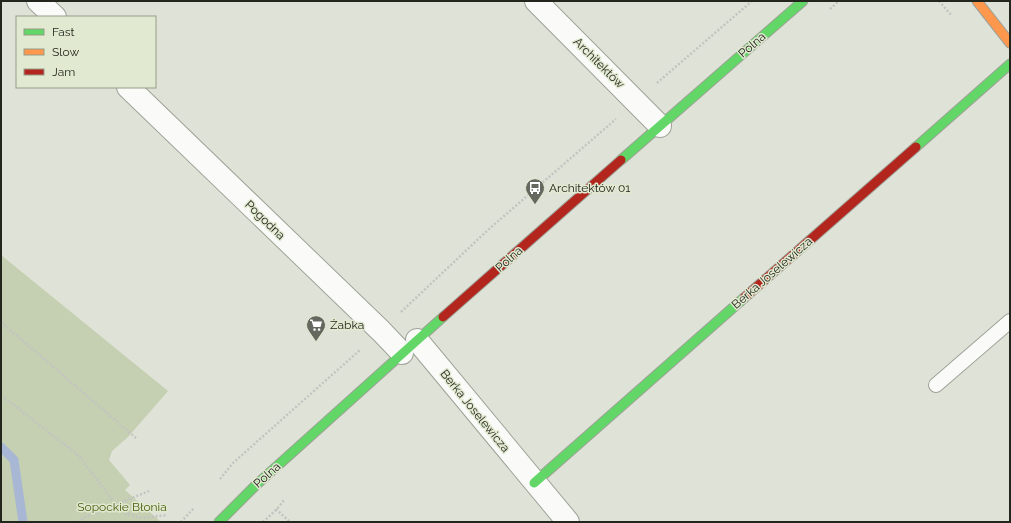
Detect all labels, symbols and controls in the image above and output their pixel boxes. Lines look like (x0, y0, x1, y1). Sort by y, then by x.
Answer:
legend (16, 16, 156, 88)
text: Fast (52, 25, 75, 39)
street label: Polna (736, 29, 768, 61)
street label: Architektów (571, 35, 628, 92)
text: Slow (52, 45, 79, 59)
text: Jam (52, 65, 75, 79)
bus stop icon: Architektów 01 (524, 177, 546, 205)
place label: Architektów 01 (549, 181, 630, 195)
street label: Pogodna (242, 198, 288, 242)
street label: Berka Joselewicza (729, 234, 815, 312)
street label: Polna (493, 243, 525, 275)
supermarket icon: Żabka (305, 314, 327, 342)
place label: Żabka (330, 318, 364, 332)
street label: Berka Joselewicza (437, 367, 513, 455)
street label: Polna (251, 459, 283, 491)
park label: Sopockie Błonia (77, 500, 167, 514)

